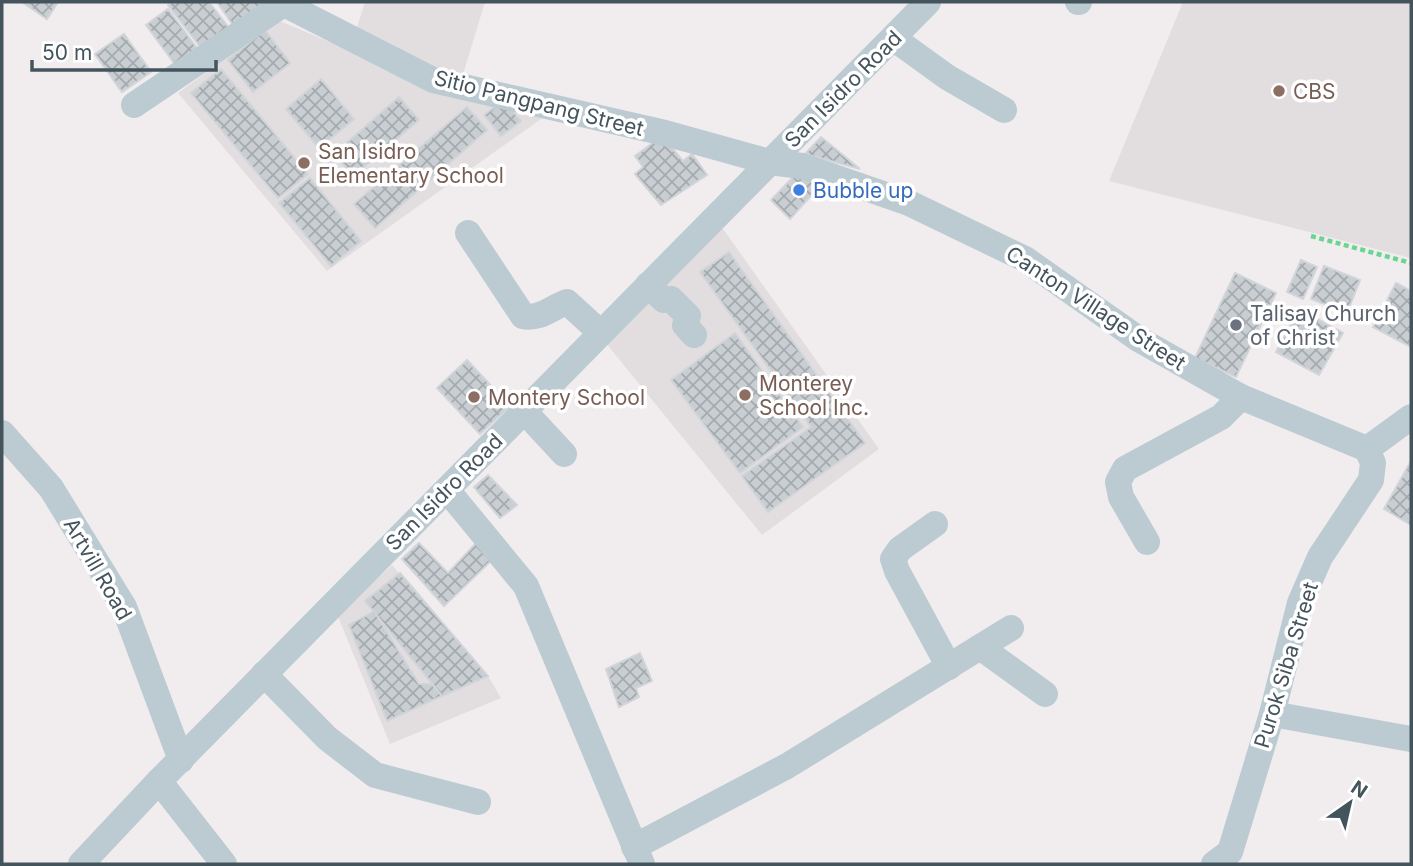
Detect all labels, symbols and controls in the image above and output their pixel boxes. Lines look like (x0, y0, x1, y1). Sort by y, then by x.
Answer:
street label: San Isidro Road (779, 25, 907, 153)
scale bar (32, 28, 215, 72)
text: 50 m (42, 40, 92, 65)
street label: Sitio Pangpang Street (432, 65, 646, 141)
place label: CBS (1293, 79, 1336, 104)
marker: CBS (1271, 83, 1287, 99)
place label: San Isidro Elementary School (318, 139, 504, 188)
marker: San Isidro Elementary School (296, 155, 312, 171)
place label: Bubble up (813, 178, 913, 203)
marker: Bubble up (791, 182, 807, 198)
street label: Canton Village Street (1002, 241, 1191, 375)
place label: Talisay Church of Christ (1250, 301, 1396, 350)
marker: Talisay Church of Christ (1228, 317, 1244, 333)
place label: Monterey School Inc. (759, 371, 869, 420)
place label: Montery School (488, 385, 645, 410)
marker: Monterey School Inc. (737, 387, 753, 403)
marker: Montery School (466, 389, 482, 405)
street label: San Isidro Road (380, 428, 508, 556)
street label: Artvill Road (59, 514, 137, 624)
street label: Purok Siba Street (1249, 579, 1323, 751)
north arrow (1315, 768, 1385, 838)
text: N (1347, 776, 1372, 803)

